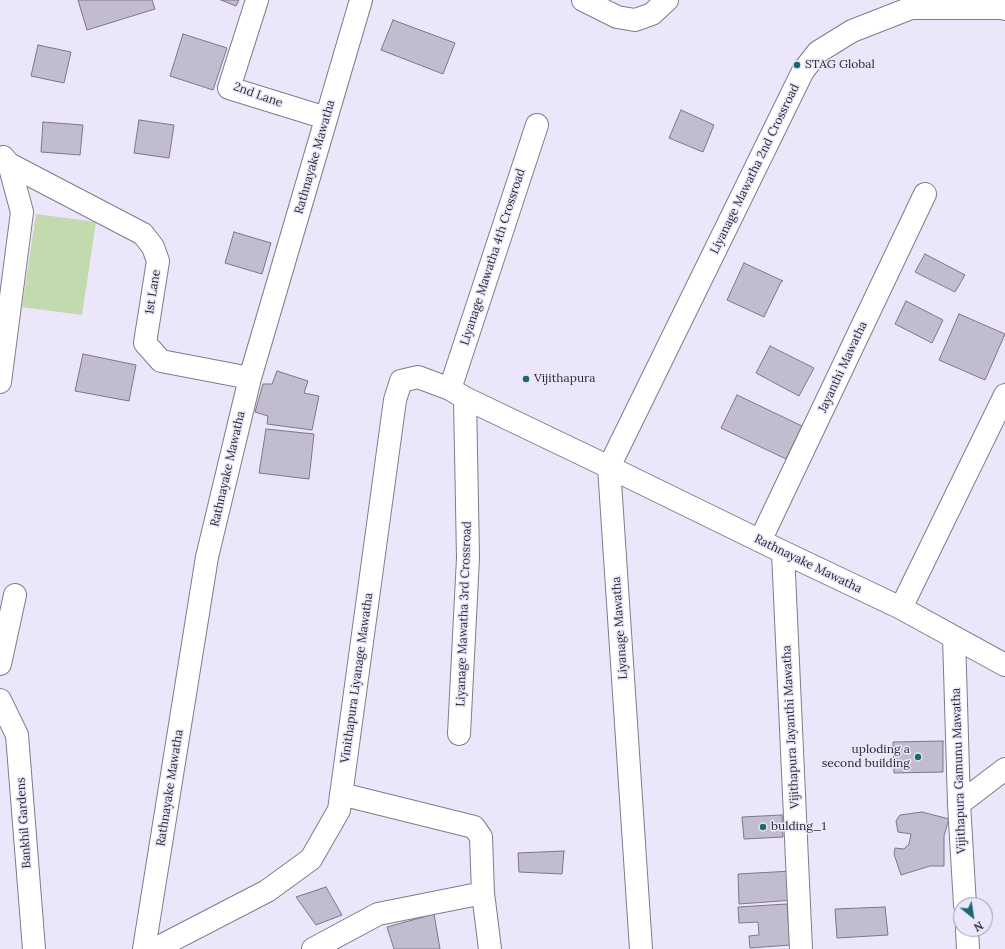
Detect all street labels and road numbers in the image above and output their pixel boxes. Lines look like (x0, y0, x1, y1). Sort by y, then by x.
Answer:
street label: 2nd Lane (231, 79, 285, 111)
street label: Liyanage Mawatha 2nd Crossroad (707, 82, 803, 256)
street label: Rathnayake Mawatha (292, 98, 338, 216)
street label: Liyanage Mawatha 4th Crossroad (458, 167, 528, 347)
street label: 1st Lane (142, 269, 164, 315)
street label: Jayanthi Mawatha (816, 319, 870, 415)
street label: Rathnayake Mawatha (208, 410, 248, 528)
street label: Liyanage Mawatha 3rd Crossroad (454, 521, 474, 707)
street label: Rathnayake Mawatha (752, 532, 864, 596)
street label: Liyanage Mawatha (609, 576, 631, 680)
street label: Vinithapura Liyanage Mawatha (338, 592, 376, 764)
street label: Vijithapura Jayanthi Mawatha (780, 645, 802, 809)
street label: Vijithapura Gamunu Mawatha (949, 688, 969, 854)
street label: Rathnayake Mawatha (154, 729, 186, 847)
street label: Bankhil Gardens (14, 777, 34, 869)

